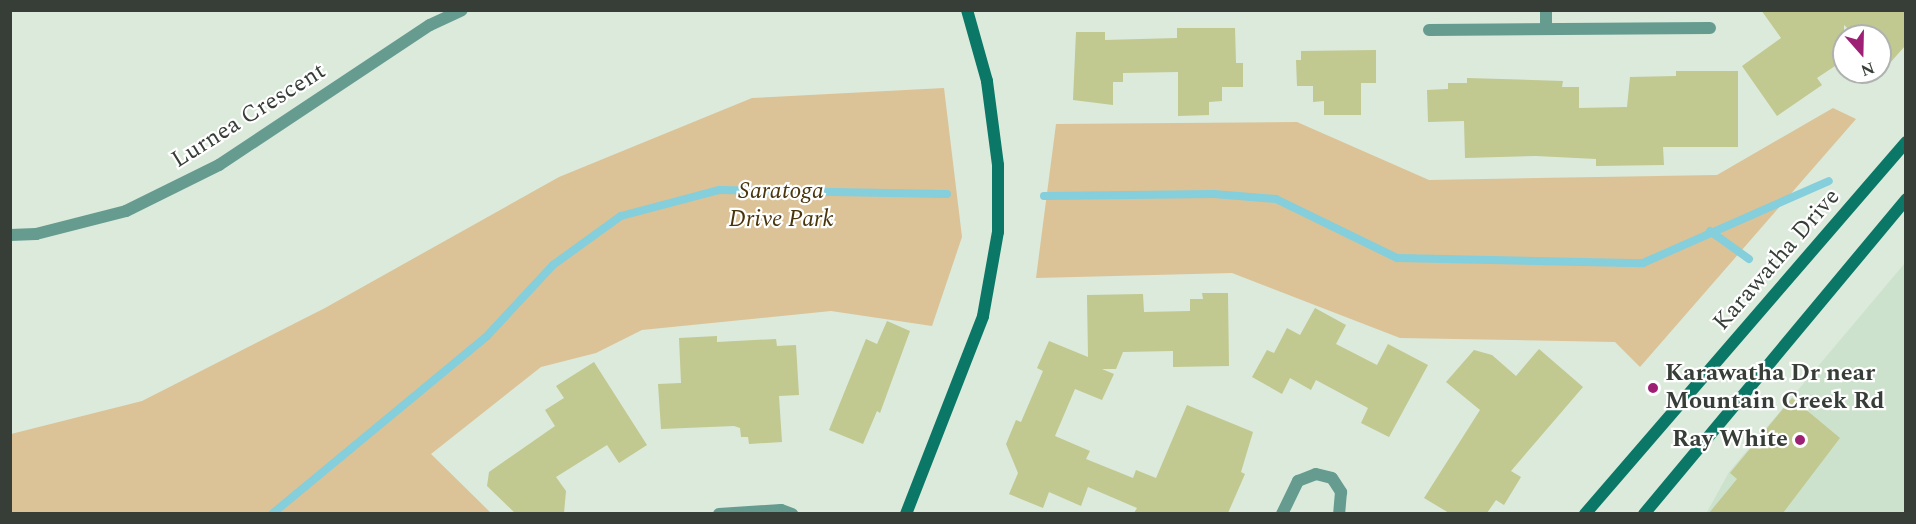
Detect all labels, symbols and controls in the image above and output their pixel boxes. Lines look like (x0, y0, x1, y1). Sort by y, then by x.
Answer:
north arrow (1832, 24, 1892, 84)
text: N (1857, 56, 1878, 83)
street label: Lurnea Crescent (167, 57, 331, 175)
park label: Saratoga Drive Park (728, 178, 834, 234)
street label: Karawatha Drive (1708, 183, 1846, 337)
place label: Karawatha Dr near Mountain Creek Rd (1665, 360, 1885, 416)
marker: Karawatha Dr near Mountain Creek Rd (1646, 381, 1660, 395)
place label: Ray White (1672, 426, 1788, 454)
marker: Ray White (1793, 433, 1807, 447)

